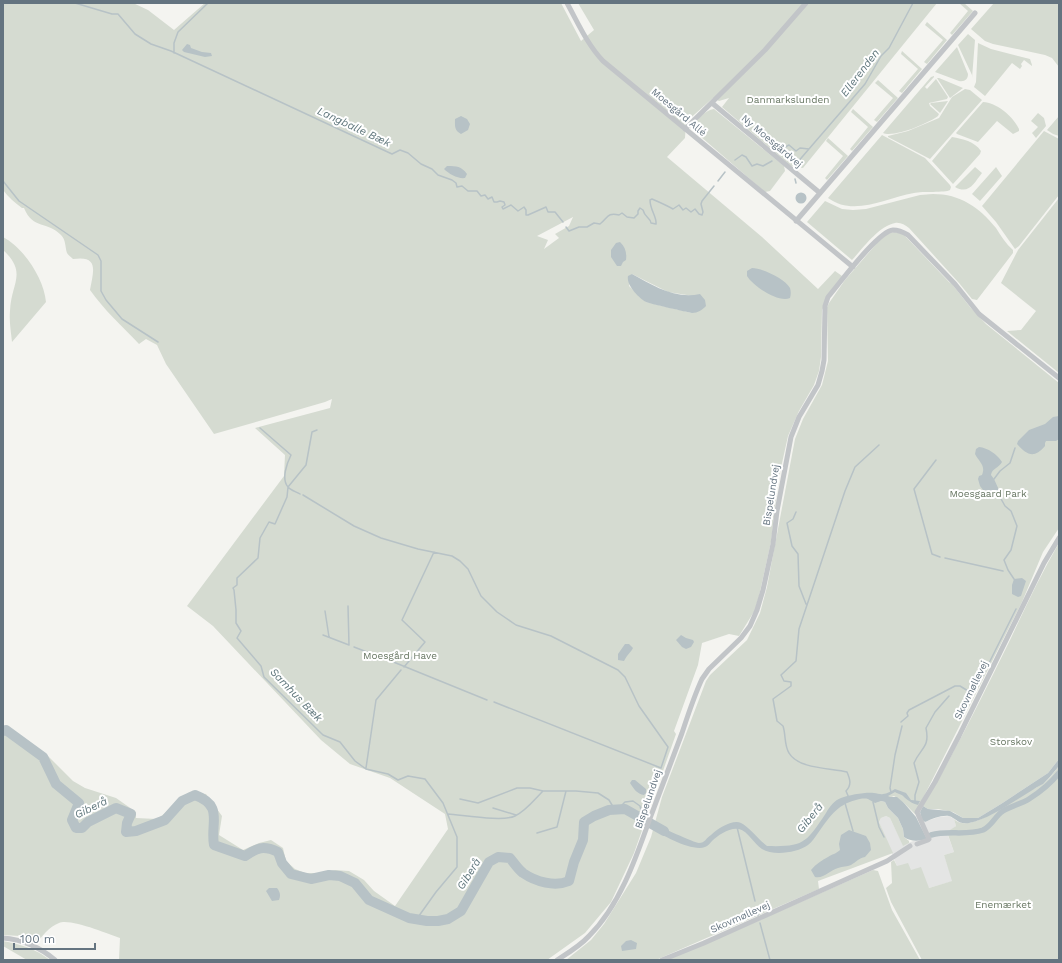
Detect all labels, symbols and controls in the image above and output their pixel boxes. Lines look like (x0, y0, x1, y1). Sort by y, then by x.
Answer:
water label: Ellerenden (838, 47, 882, 99)
street label: Moesgård Allé (649, 86, 709, 138)
park label: Danmarkslunden (747, 94, 829, 105)
water label: Langballe Bæk (315, 104, 394, 150)
street label: Ny Moesgårdvej (739, 112, 805, 170)
street label: Bispelundvej (761, 464, 781, 526)
park label: Moesgaard Park (949, 488, 1027, 499)
park label: Moesgård Have (363, 650, 437, 661)
street label: Skovmøllevej (952, 659, 990, 721)
water label: Samhus Bæk (267, 666, 325, 725)
park label: Storskov (990, 736, 1033, 747)
street label: Bispelundvej (633, 768, 663, 830)
water label: Giberå (73, 794, 110, 821)
water label: Giberå (794, 800, 826, 836)
water label: Giberå (454, 856, 484, 892)
street label: Skovmøllevej (709, 899, 771, 935)
park label: Enemærket (975, 899, 1032, 910)
scale bar (14, 925, 95, 951)
text: 100 m (20, 932, 55, 946)

